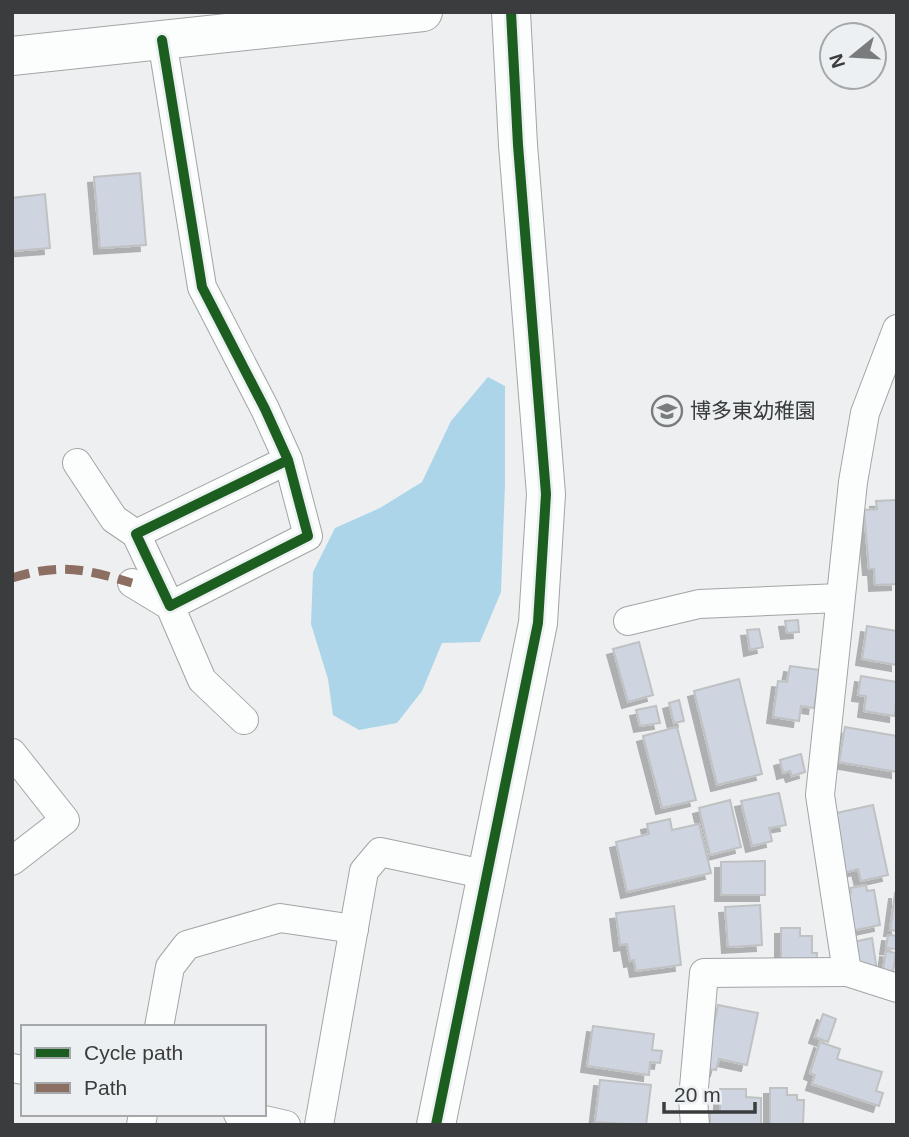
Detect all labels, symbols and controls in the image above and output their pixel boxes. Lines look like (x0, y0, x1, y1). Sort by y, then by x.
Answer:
north arrow (818, 21, 888, 91)
text: N (825, 51, 849, 71)
school or university icon: 博多東幼稚園 (650, 394, 684, 428)
place label: 博多東幼稚園 (690, 399, 816, 422)
legend (21, 1025, 266, 1116)
text: Cycle path (84, 1041, 183, 1064)
scale bar (664, 1070, 755, 1114)
text: Path (84, 1076, 127, 1099)
text: 20 m (674, 1083, 721, 1106)

